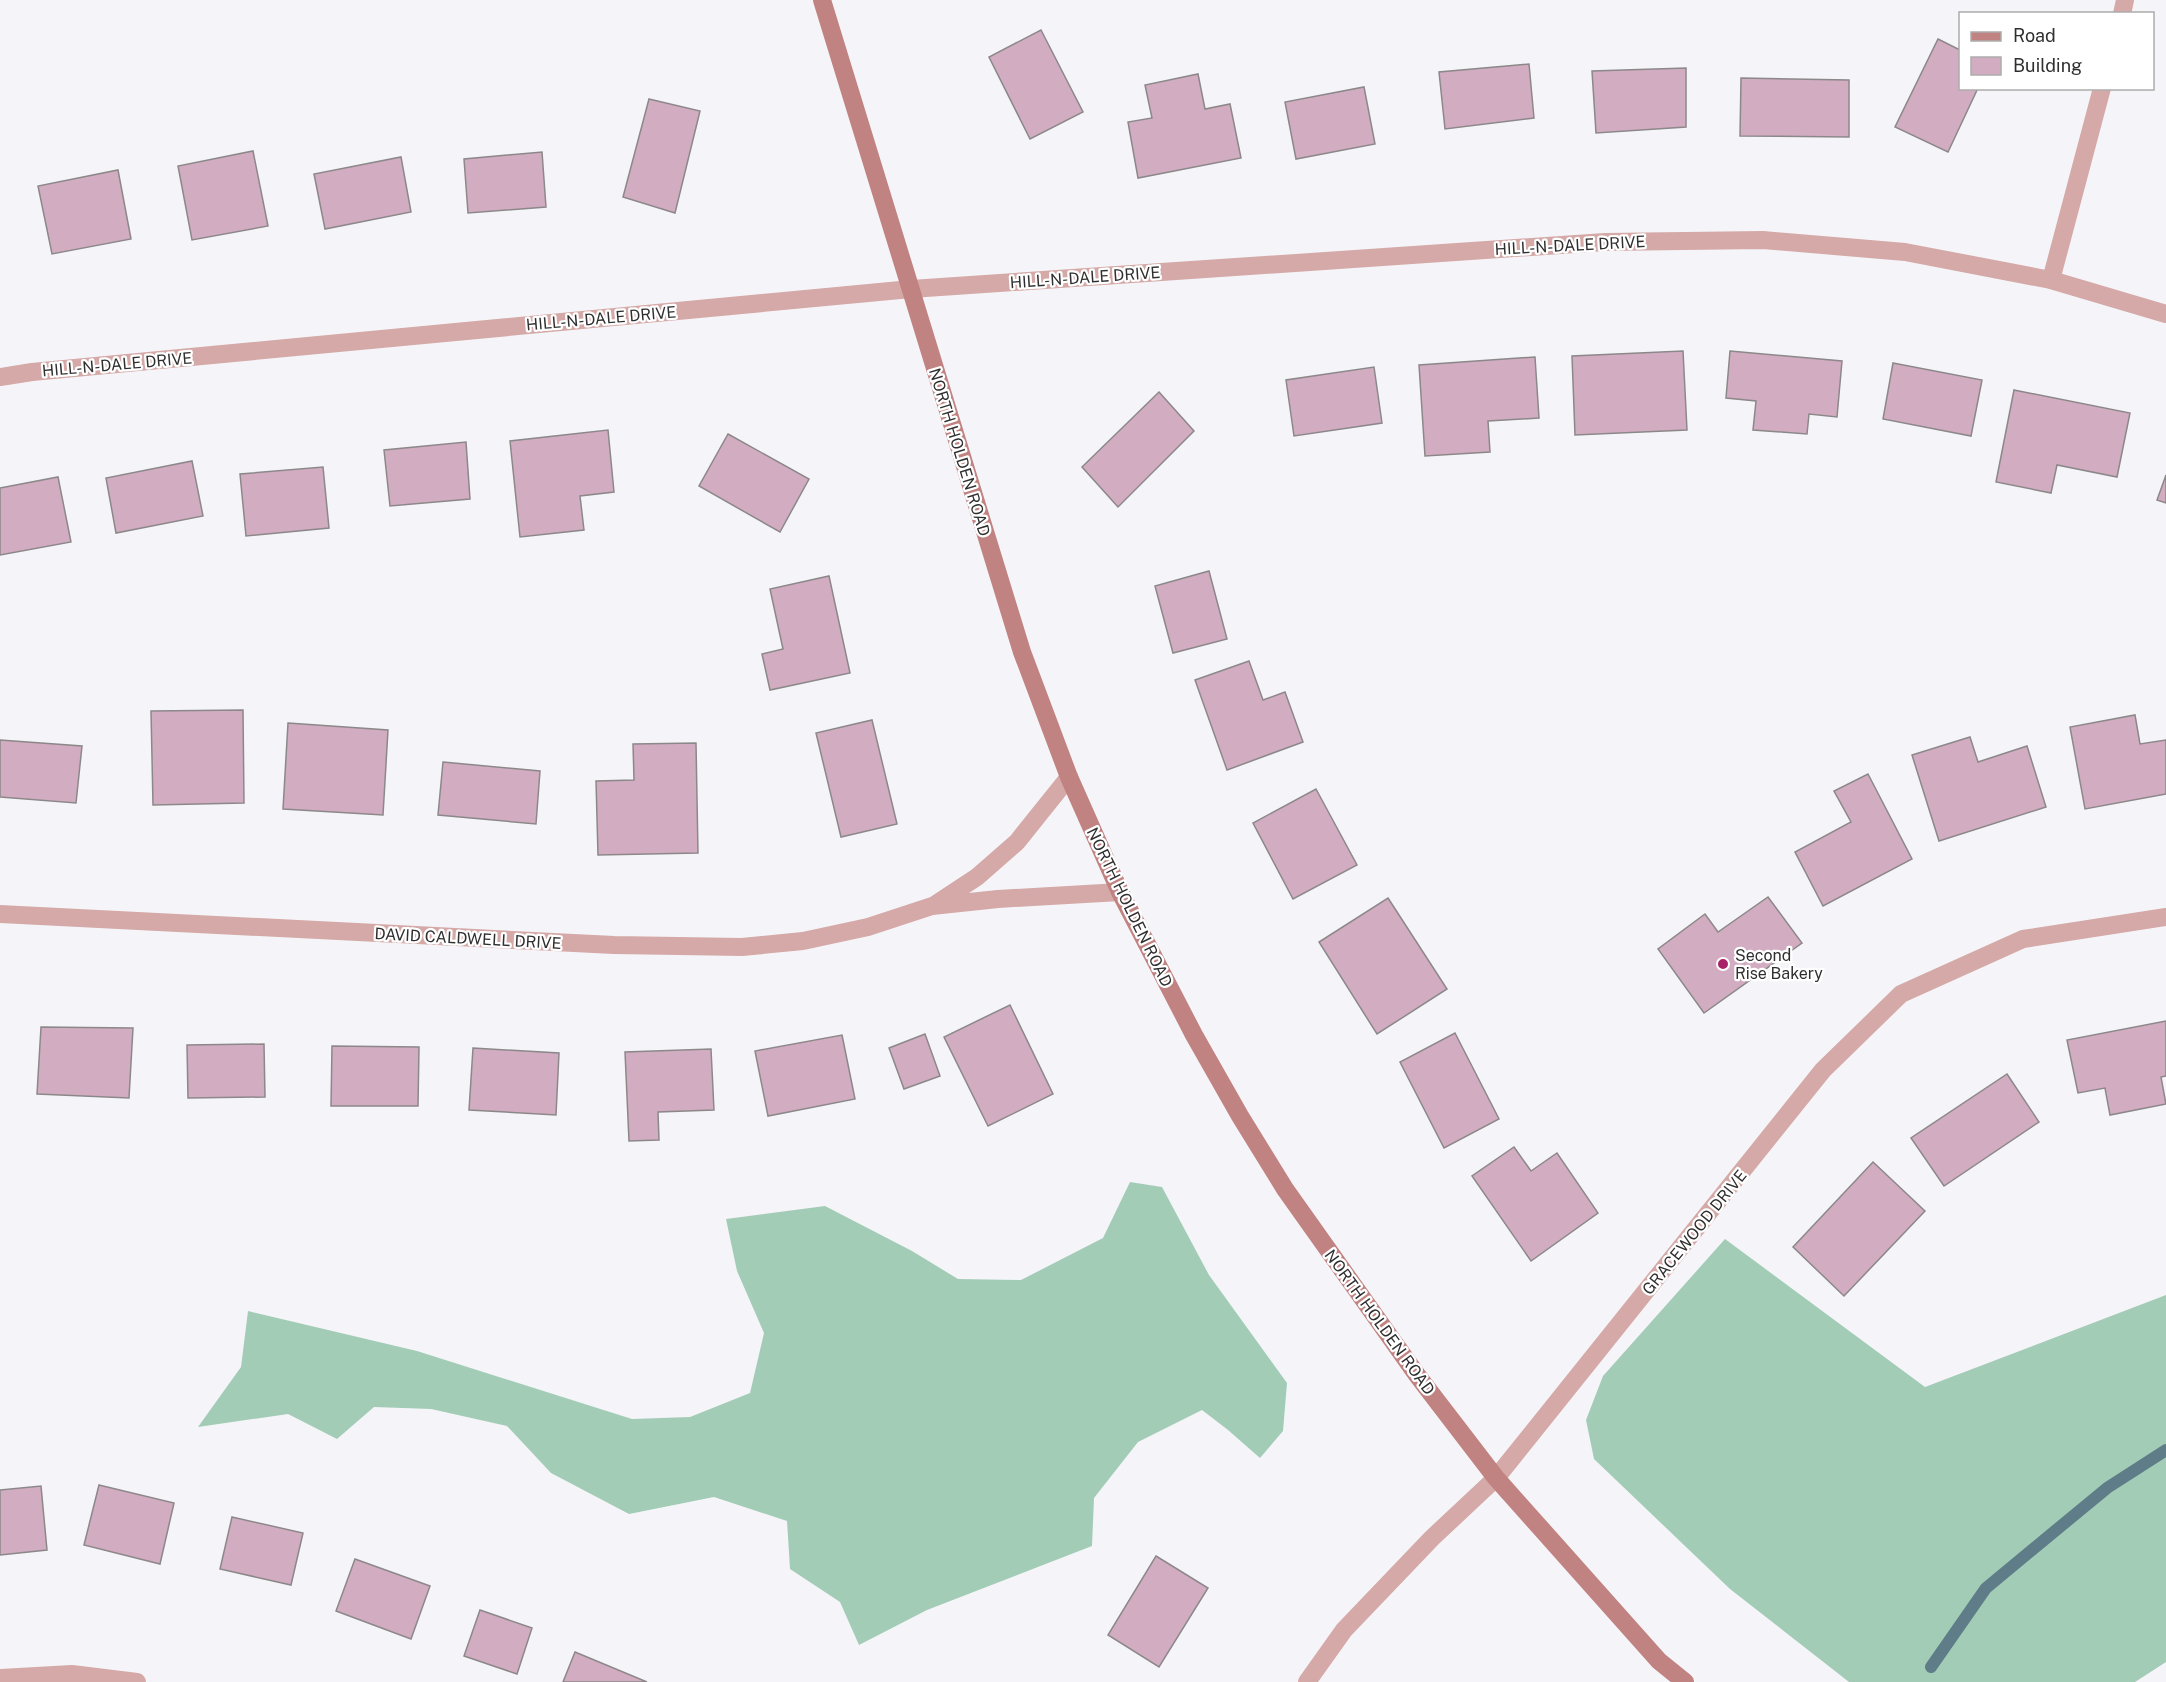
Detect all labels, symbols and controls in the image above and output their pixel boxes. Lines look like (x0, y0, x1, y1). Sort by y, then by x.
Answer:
legend (1959, 12, 2154, 90)
text: Road (2013, 25, 2056, 46)
text: Building (2013, 55, 2082, 76)
street label: HILL-N-DALE DRIVE (1494, 232, 1646, 259)
street label: HILL-N-DALE DRIVE (1009, 263, 1161, 292)
street label: HILL-N-DALE DRIVE (525, 302, 677, 335)
street label: HILL-N-DALE DRIVE (41, 348, 193, 381)
street label: NORTH HOLDEN ROAD (925, 366, 994, 538)
street label: NORTH HOLDEN ROAD (1083, 825, 1176, 990)
street label: DAVID CALDWELL DRIVE (374, 924, 562, 953)
place label: Second Rise Bakery (1735, 946, 1823, 983)
marker: Second Rise Bakery (1716, 957, 1730, 971)
street label: GRACEWOOD DRIVE (1638, 1166, 1751, 1299)
street label: NORTH HOLDEN ROAD (1321, 1246, 1439, 1399)

